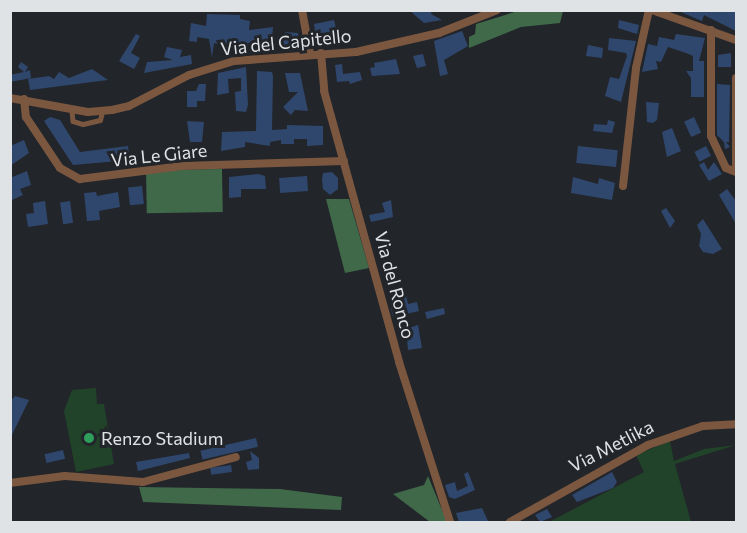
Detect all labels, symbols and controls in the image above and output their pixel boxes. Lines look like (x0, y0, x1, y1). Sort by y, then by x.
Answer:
street label: Via del Capitello (220, 24, 352, 60)
street label: Via Le Giare (110, 139, 208, 171)
street label: Via del Ronco (370, 229, 420, 341)
street label: Via Metlika (565, 415, 657, 477)
place label: Renzo Stadium (101, 427, 223, 449)
marker: Renzo Stadium (82, 431, 96, 445)

